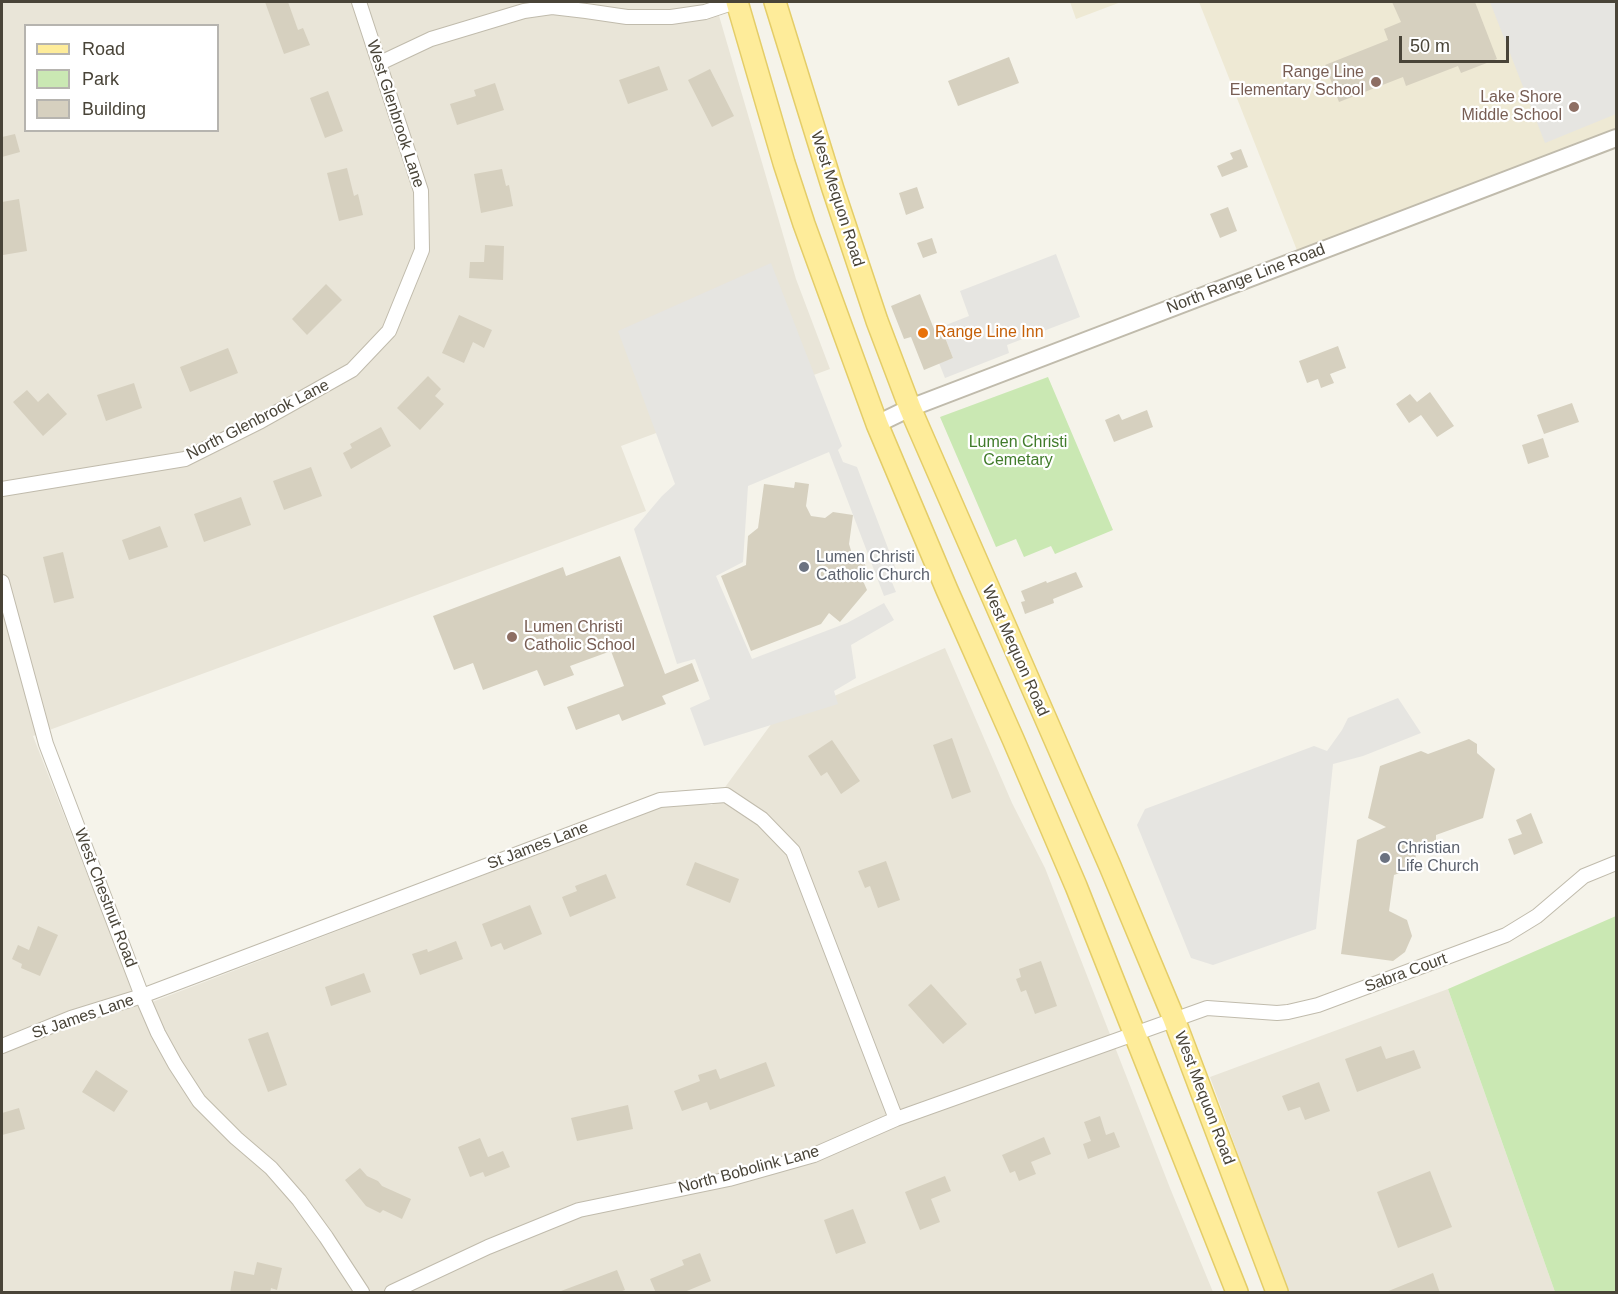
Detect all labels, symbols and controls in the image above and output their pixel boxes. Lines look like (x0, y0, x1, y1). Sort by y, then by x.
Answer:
legend (24, 24, 219, 132)
scale bar (1402, 24, 1512, 62)
text: 50 m (1410, 36, 1450, 56)
street label: West Glenbrook Lane (362, 38, 428, 190)
text: Road (82, 39, 125, 59)
place label: Range Line Elementary School (1230, 63, 1364, 101)
text: Park (82, 69, 119, 89)
marker: Range Line Elementary School (1369, 75, 1383, 89)
place label: Lake Shore Middle School (1462, 88, 1562, 126)
text: Building (82, 99, 146, 119)
marker: Lake Shore Middle School (1567, 100, 1581, 114)
street label: West Mequon Road (806, 129, 868, 269)
street label: North Range Line Road (1164, 240, 1328, 318)
place label: Range Line Inn (935, 323, 1044, 343)
marker: Range Line Inn (916, 326, 930, 340)
street label: North Glenbrook Lane (184, 376, 332, 464)
park label: Lumen Christi Cemetary (969, 433, 1067, 471)
place label: Lumen Christi Catholic Church (816, 548, 930, 586)
marker: Lumen Christi Catholic Church (797, 560, 811, 574)
street label: West Mequon Road (978, 583, 1052, 719)
place label: Lumen Christi Catholic School (524, 618, 635, 656)
marker: Lumen Christi Catholic School (505, 630, 519, 644)
street label: St James Lane (485, 818, 591, 874)
street label: West Chestnut Road (70, 826, 140, 970)
place label: Christian Life Church (1397, 839, 1479, 877)
marker: Christian Life Church (1378, 851, 1392, 865)
street label: Sabra Court (1362, 949, 1450, 997)
street label: St James Lane (29, 991, 137, 1043)
street label: West Mequon Road (1170, 1029, 1238, 1167)
street label: North Bobolink Lane (676, 1142, 822, 1198)

